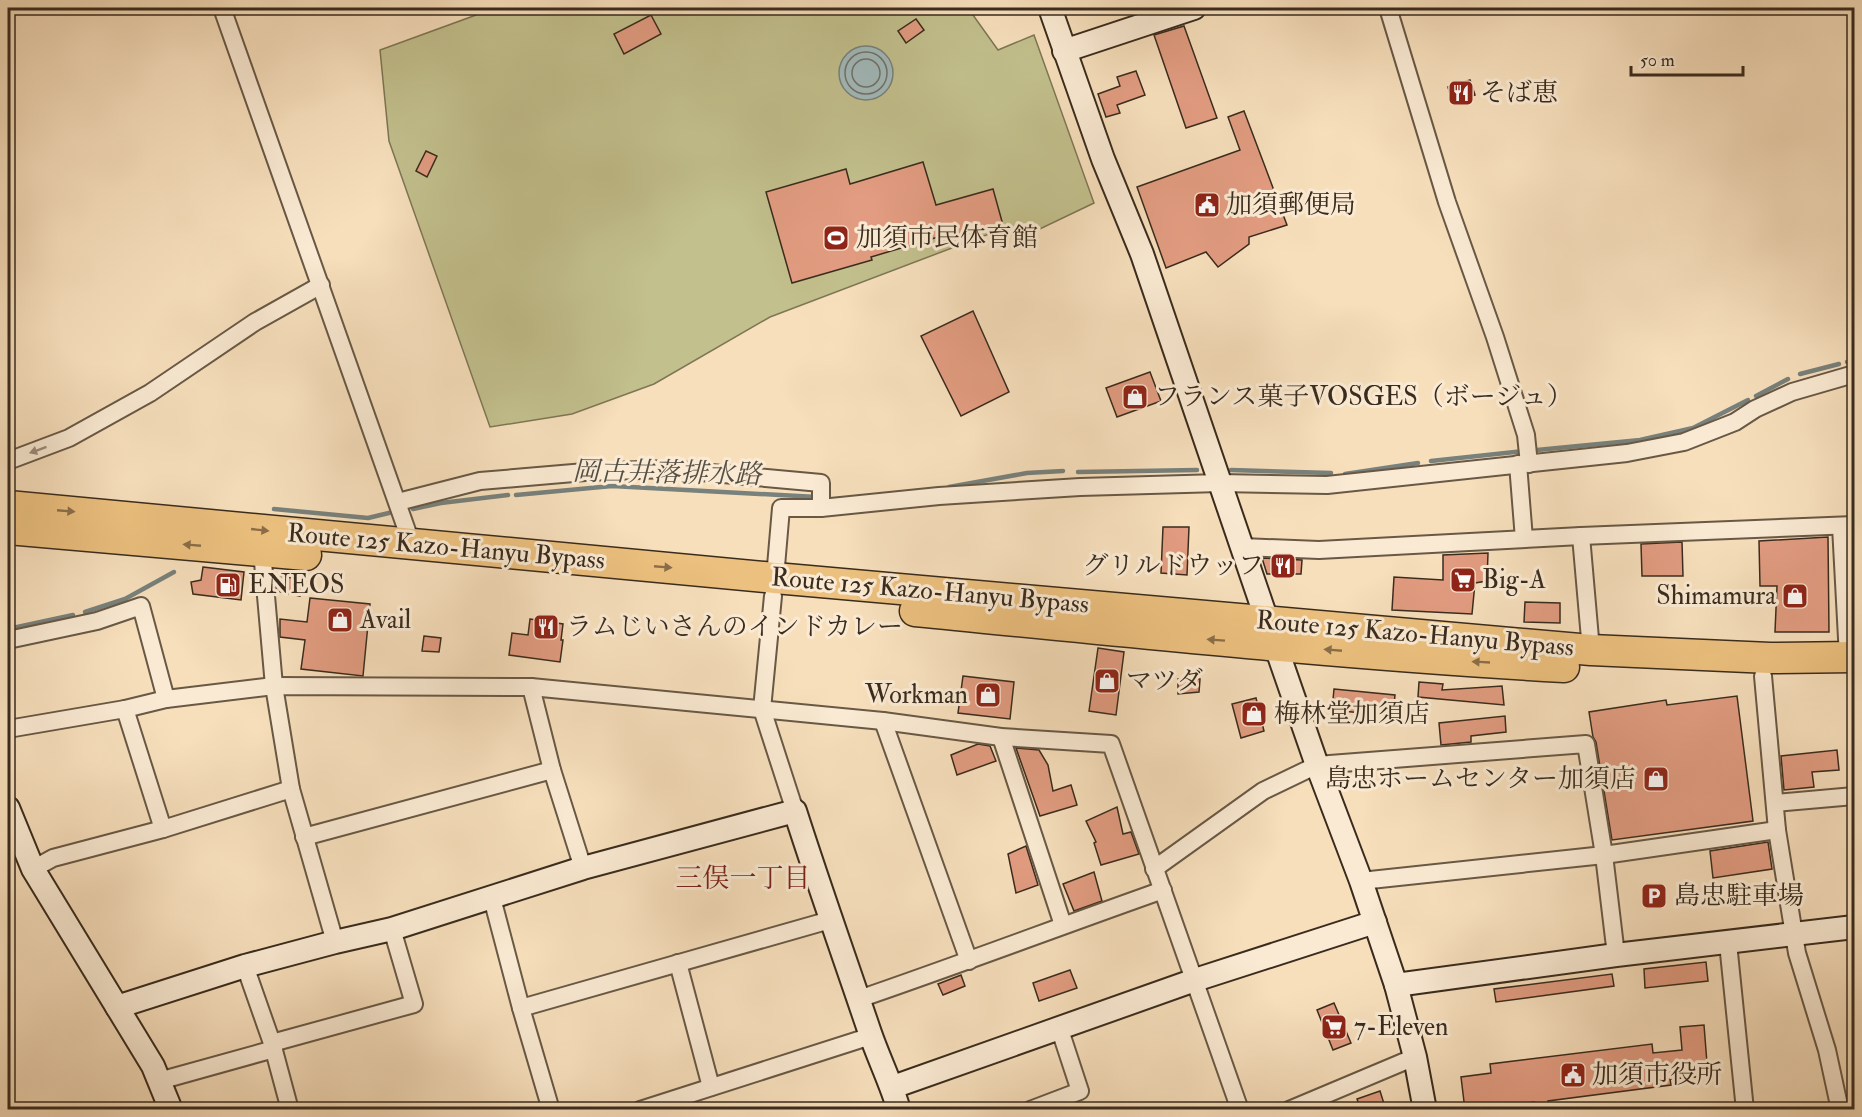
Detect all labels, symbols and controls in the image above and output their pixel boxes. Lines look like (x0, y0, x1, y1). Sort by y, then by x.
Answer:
scale bar (1631, 39, 1744, 77)
text: 50 m (1640, 49, 1675, 72)
place label: そば恵 (1480, 77, 1558, 109)
restaurant icon: そば恵 (1446, 78, 1476, 108)
place label: 加須郵便局 (1226, 189, 1356, 221)
public building icon: 加須郵便局 (1192, 190, 1222, 220)
place label: 加須市民体育館 (856, 222, 1038, 254)
sports icon: 加須市民体育館 (821, 223, 851, 253)
place label: フランス菓子VOSGES（ボージュ） (1154, 381, 1573, 413)
shop icon: フランス菓子VOSGES（ボージュ） (1120, 382, 1150, 412)
one-way arrow (29, 445, 47, 455)
water label: 岡古井落排水路 (572, 455, 764, 491)
one-way arrow (56, 506, 75, 516)
street label: Route 125 Kazo-Hanyu Bypass (286, 517, 606, 578)
one-way arrow (250, 525, 269, 535)
one-way arrow (182, 541, 201, 550)
place label: グリルドウッフ (1083, 550, 1264, 582)
restaurant icon: グリルドウッフ (1268, 551, 1298, 581)
street label: Route 125 Kazo-Hanyu Bypass (770, 561, 1090, 622)
one-way arrow (654, 562, 673, 572)
place label: Big-A (1482, 564, 1547, 596)
supermarket icon: Big-A (1448, 565, 1478, 595)
place label: ENEOS (248, 569, 344, 601)
fuel station icon: ENEOS (213, 570, 243, 600)
place label: Shimamura (1656, 580, 1776, 612)
shop icon: Shimamura (1780, 581, 1810, 611)
place label: Avail (359, 604, 412, 636)
street label: Route 125 Kazo-Hanyu Bypass (1255, 604, 1575, 665)
shop icon: Avail (325, 605, 355, 635)
place label: ラムじいさんのインドカレー (566, 611, 903, 643)
restaurant icon: ラムじいさんのインドカレー (531, 612, 561, 642)
one-way arrow (1207, 635, 1226, 645)
one-way arrow (1324, 645, 1343, 655)
one-way arrow (1472, 658, 1491, 667)
place label: マツダ (1126, 665, 1203, 697)
shop icon: マツダ (1092, 666, 1122, 696)
place label: Workman (864, 679, 968, 711)
shop icon: Workman (973, 680, 1003, 710)
place label: 梅林堂加須店 (1274, 698, 1430, 730)
shop icon: 梅林堂加須店 (1239, 699, 1269, 729)
place label: 島忠ホームセンター加須店 (1325, 763, 1636, 795)
shop icon: 島忠ホームセンター加須店 (1641, 764, 1671, 794)
district label: 三俣一丁目 (676, 862, 811, 895)
place label: 島忠駐車場 (1674, 880, 1804, 912)
parking icon: 島忠駐車場 (1639, 881, 1669, 911)
place label: 7-Eleven (1354, 1011, 1448, 1043)
supermarket icon: 7-Eleven (1319, 1012, 1349, 1042)
place label: 加須市役所 (1592, 1059, 1722, 1091)
public building icon: 加須市役所 (1558, 1060, 1588, 1090)

